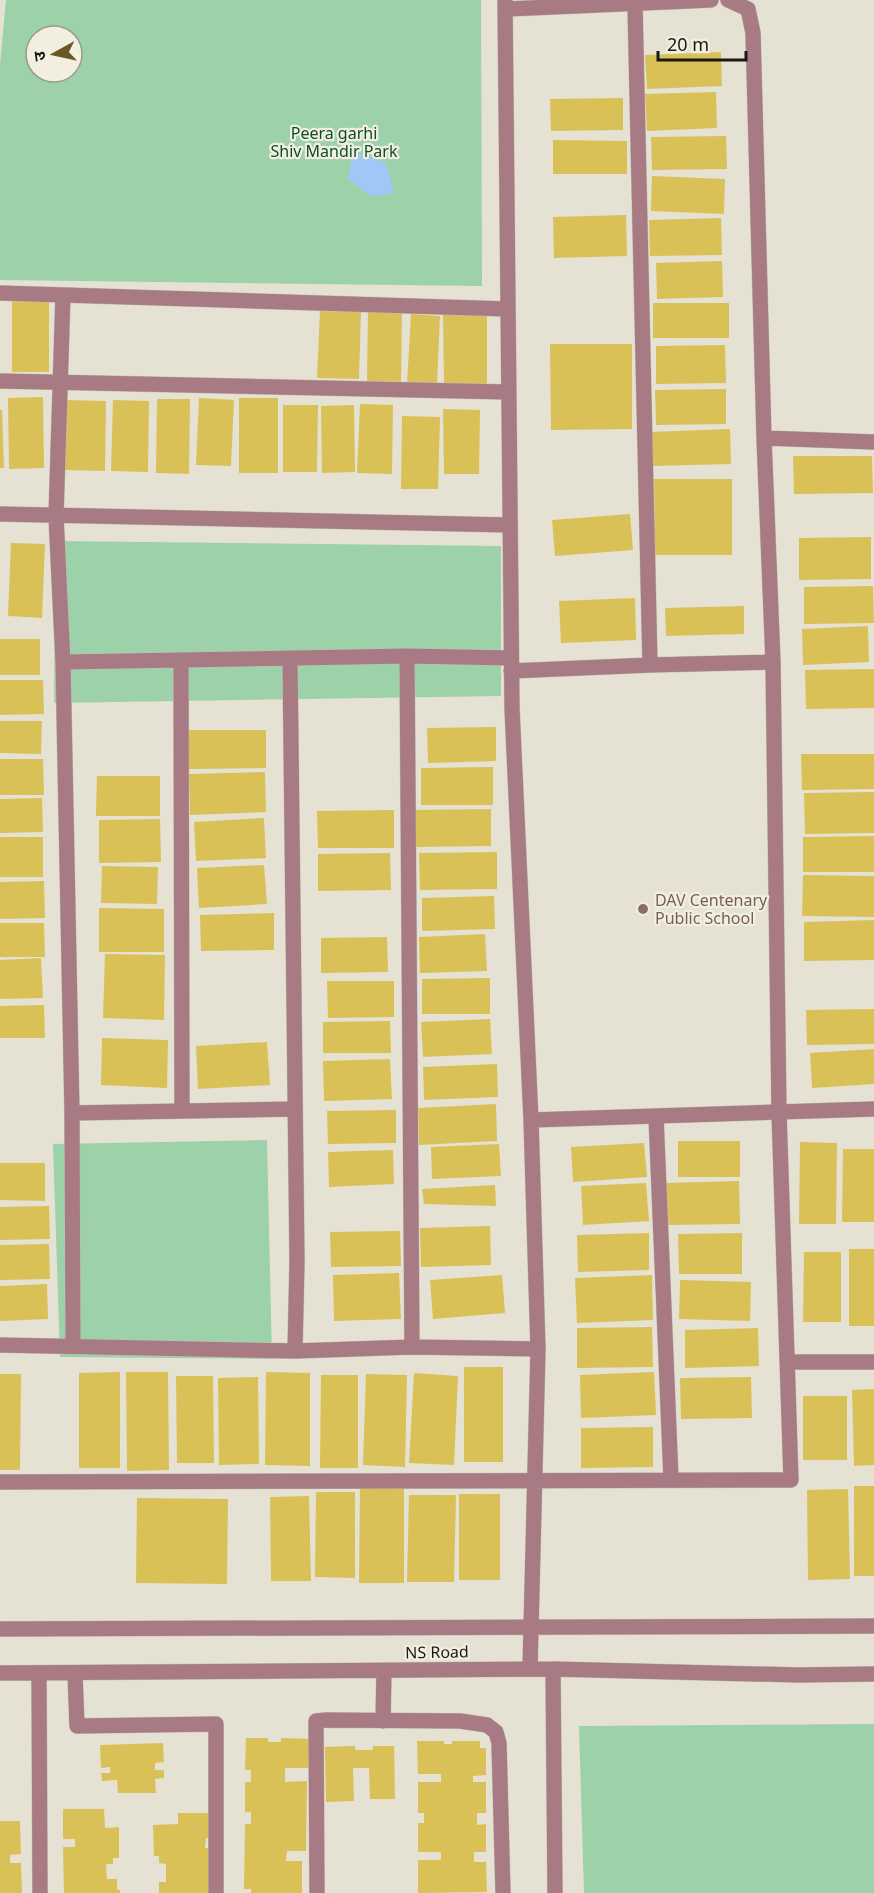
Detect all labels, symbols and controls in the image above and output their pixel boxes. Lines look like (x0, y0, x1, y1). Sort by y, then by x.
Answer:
north arrow (24, 24, 84, 84)
scale bar (658, 24, 746, 62)
text: 20 m (667, 32, 709, 56)
text: उ (28, 49, 51, 62)
park label: Peera garhi Shiv Mandir Park (270, 122, 398, 162)
place label: DAV Centenary Public School (655, 889, 768, 929)
marker: DAV Centenary Public School (636, 902, 650, 916)
street label: NS Road (405, 1640, 469, 1664)

